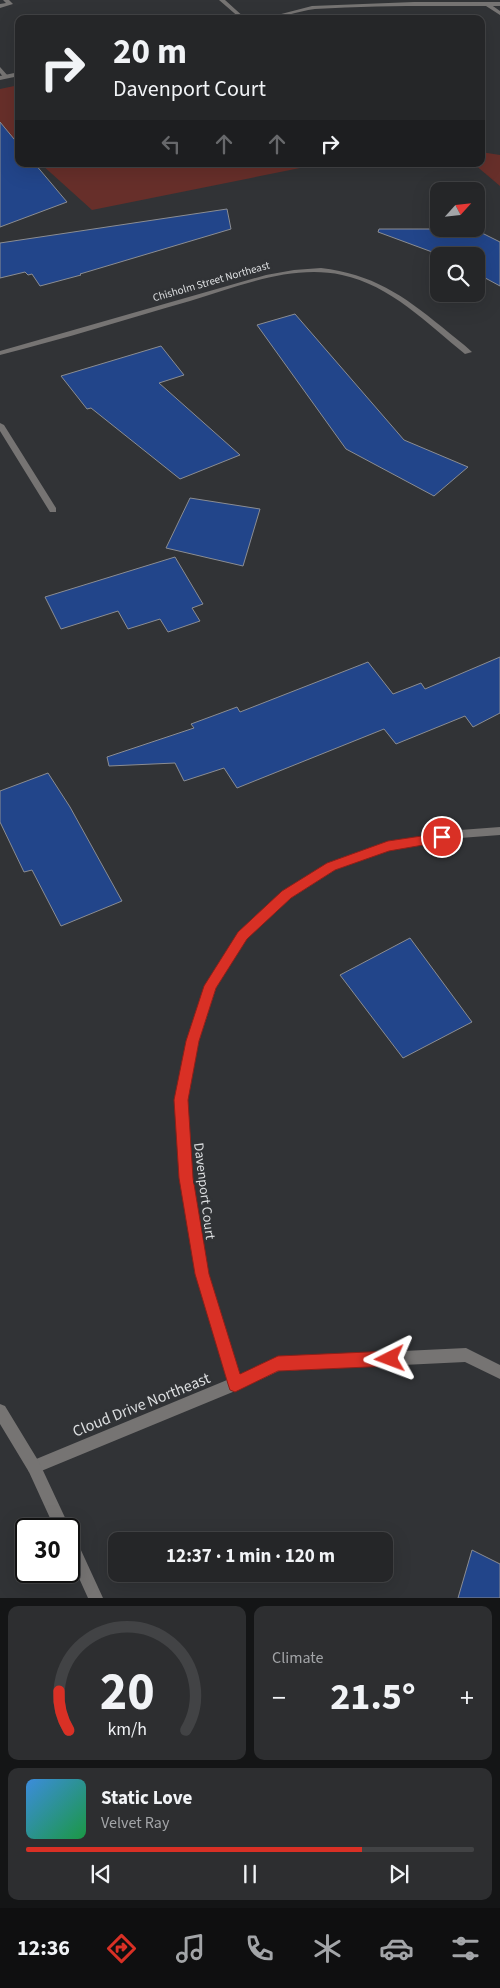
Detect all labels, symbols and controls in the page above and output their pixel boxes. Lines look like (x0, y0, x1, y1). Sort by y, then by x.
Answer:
text: 20 m (113, 27, 187, 77)
icon: right (30, 35, 95, 100)
text: Davenport Court (113, 73, 266, 105)
icon: left (157, 130, 185, 158)
icon: ahead (210, 130, 238, 158)
icon: ahead (263, 130, 291, 158)
icon: right (316, 130, 344, 158)
north arrow (430, 182, 485, 238)
map controls (430, 182, 485, 302)
button: search (430, 247, 485, 302)
street label: Chisholm Street Northeast (151, 258, 272, 305)
pin (421, 816, 463, 858)
icon: arrive (428, 823, 456, 851)
street label: Davenport Court (188, 1142, 220, 1241)
position arrow (363, 1332, 415, 1384)
street label: Cloud Drive Northeast (69, 1367, 214, 1443)
speed limit sign: 30 (15, 1518, 80, 1583)
text: 12:37 · 1 min · 120 m (166, 1543, 335, 1570)
text: Climate (272, 1647, 323, 1669)
text: 20 (100, 1656, 154, 1730)
text: 21.5° (330, 1670, 416, 1724)
text: − (272, 1678, 286, 1718)
text: + (460, 1678, 474, 1718)
text: km/h (107, 1717, 147, 1742)
text: Static Love (101, 1785, 192, 1812)
text: Velvet Ray (101, 1812, 169, 1834)
icon: previous (87, 1860, 115, 1888)
icon: pause (236, 1860, 264, 1888)
icon: next (385, 1860, 413, 1888)
icon: directions (104, 1931, 139, 1966)
icon: music (173, 1931, 208, 1966)
icon: phone (242, 1931, 277, 1966)
icon: climate (310, 1931, 345, 1966)
icon: car (379, 1931, 414, 1966)
icon: filters (448, 1931, 483, 1966)
text: 12:36 (17, 1932, 70, 1964)

